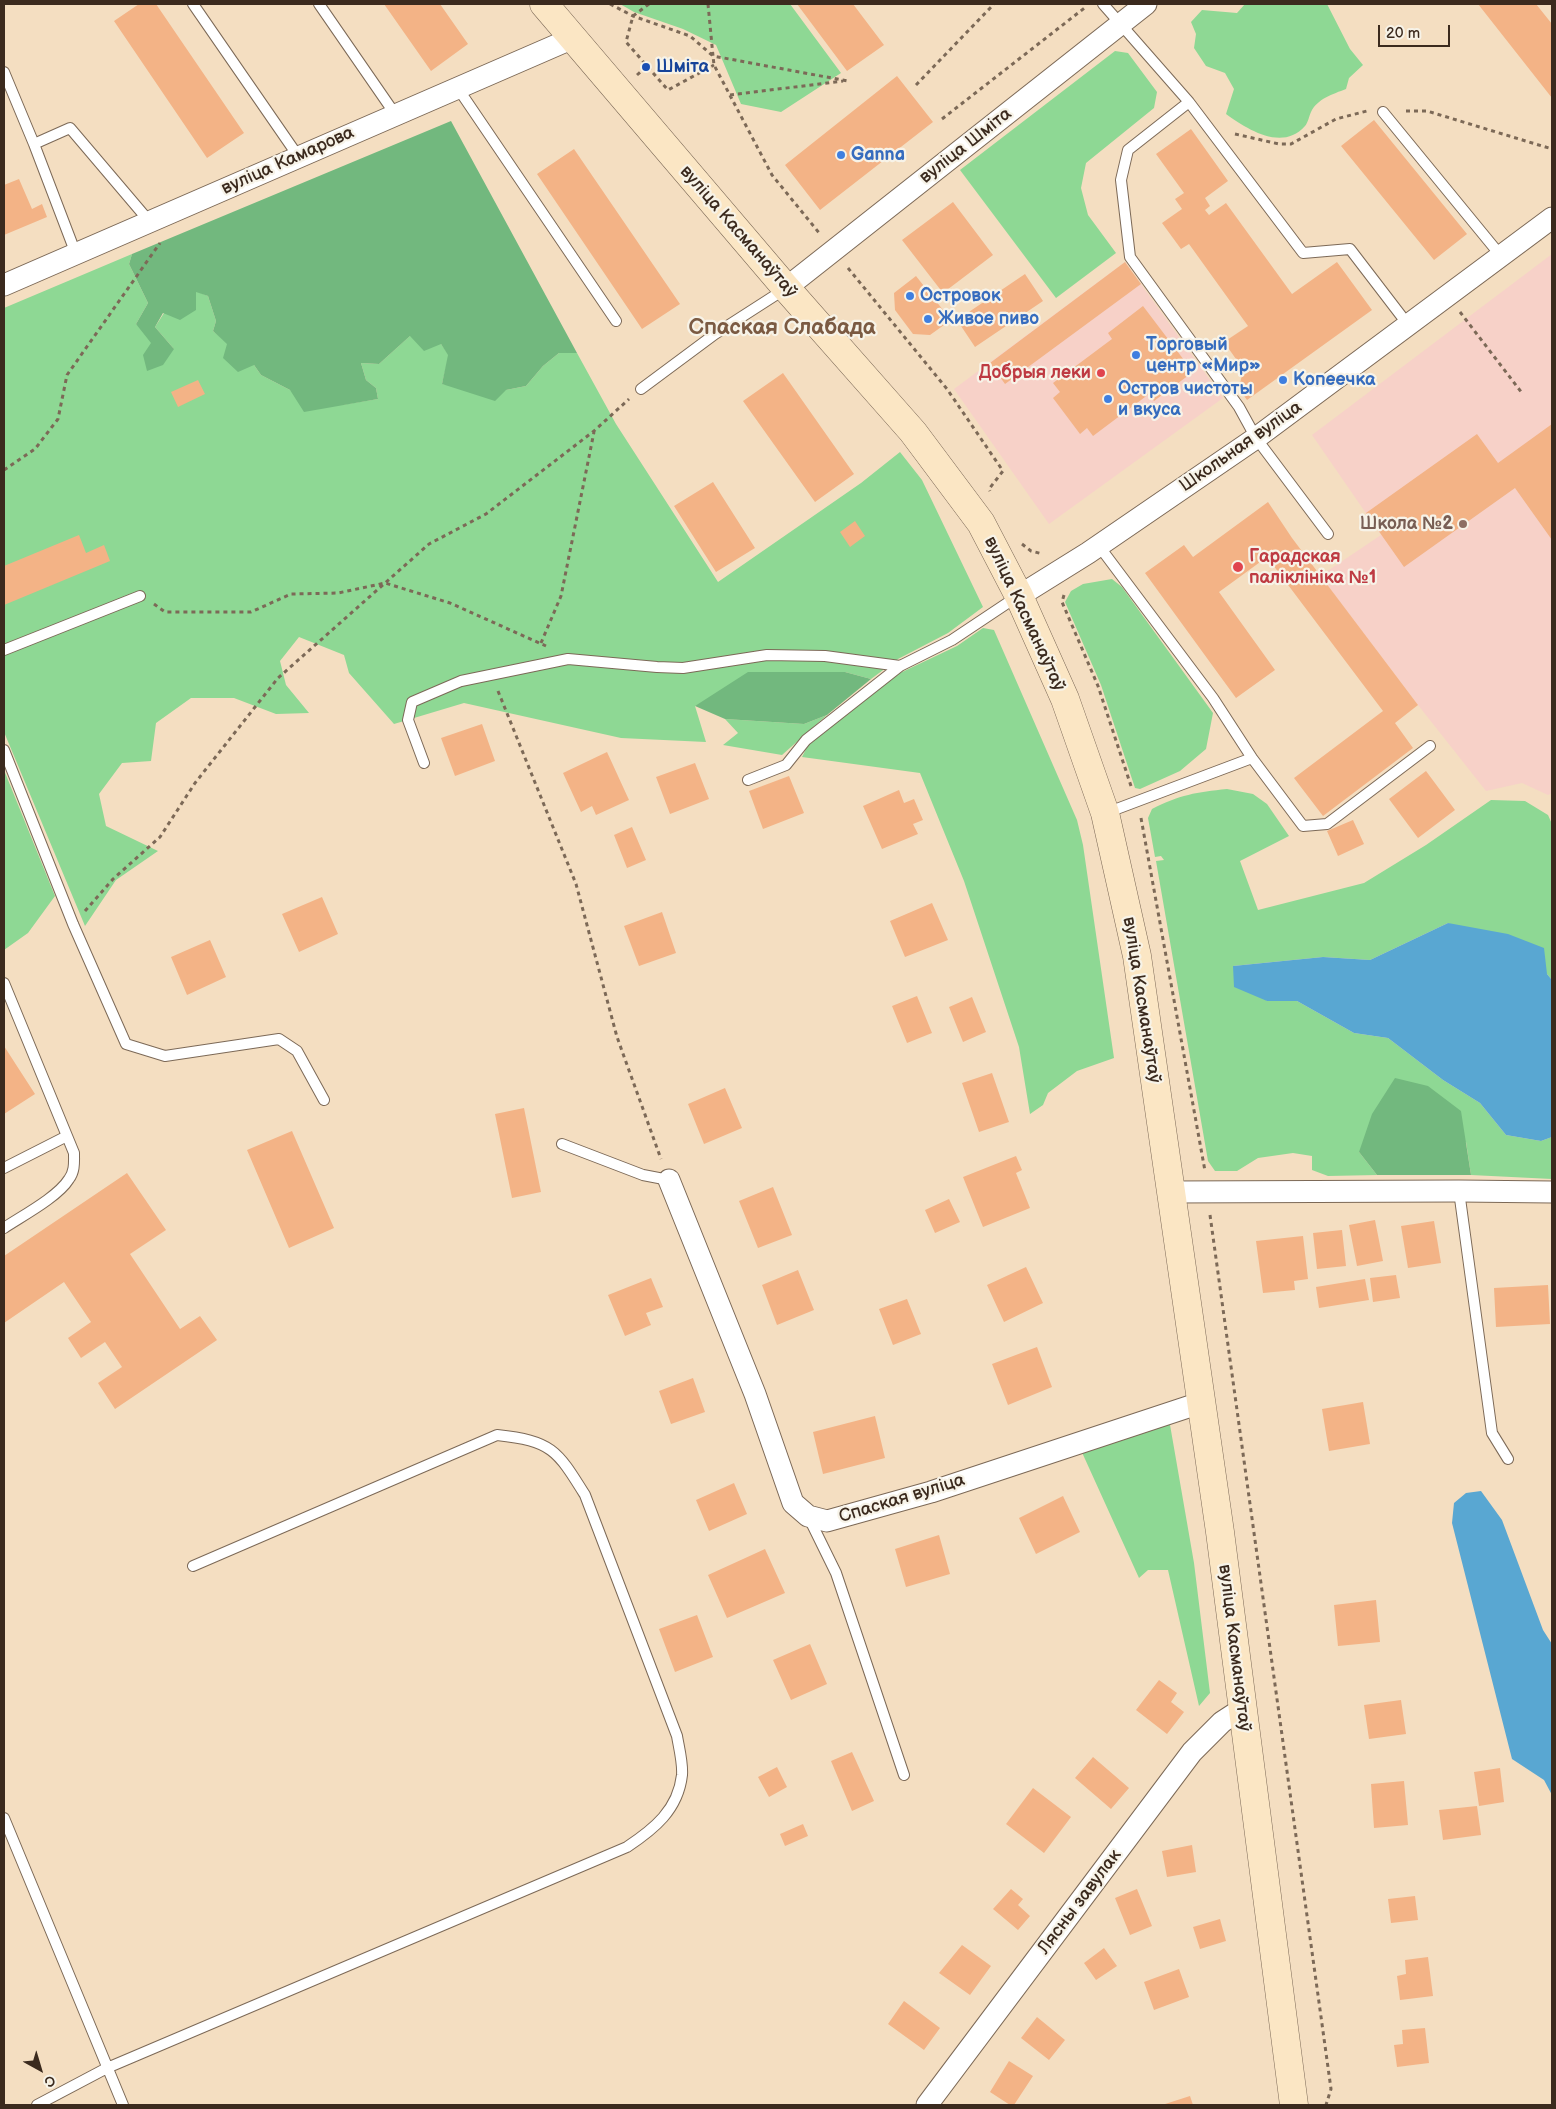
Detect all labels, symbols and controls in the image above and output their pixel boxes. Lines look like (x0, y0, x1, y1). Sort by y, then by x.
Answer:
scale bar (1381, 15, 1454, 47)
text: 20 m (1386, 24, 1420, 43)
place label: Шміта (656, 56, 709, 78)
marker: Шміта (640, 61, 652, 73)
street label: вуліца Шміта (916, 103, 1016, 189)
street label: вуліца Камарова (218, 122, 358, 200)
place label: Ganna (851, 144, 905, 166)
marker: Ganna (835, 149, 847, 161)
street label: вуліца Касманаўтаў (675, 161, 801, 303)
place label: Островок (920, 285, 1001, 307)
marker: Островок (904, 290, 916, 302)
place label: Живое пиво (938, 308, 1039, 330)
marker: Живое пиво (922, 313, 934, 325)
district label: Спаская Слабада (689, 315, 875, 341)
place label: Торговый центр «Мир» (1146, 334, 1261, 376)
marker: Торговый центр «Мир» (1130, 349, 1142, 361)
place label: Добрыя леки (979, 362, 1091, 384)
marker: Добрыя леки (1095, 367, 1107, 379)
place label: Копеечка (1293, 369, 1375, 391)
marker: Копеечка (1277, 374, 1289, 386)
place label: Остров чистоты и вкуса (1118, 378, 1253, 420)
marker: Остров чистоты и вкуса (1102, 393, 1114, 405)
street label: Школьная вуліца (1176, 397, 1306, 497)
place label: Школа №2 (1360, 513, 1453, 535)
marker: Школа №2 (1457, 518, 1469, 530)
street label: вуліца Касманаўтаў (979, 533, 1069, 695)
place label: Гарадская паліклініка №1 (1249, 546, 1376, 588)
marker: Гарадская паліклініка №1 (1231, 560, 1245, 574)
street label: вуліца Касманаўтаў (1117, 915, 1165, 1085)
street label: Спаская вуліца (836, 1470, 968, 1528)
street label: вуліца Касманаўтаў (1213, 1563, 1255, 1733)
street label: Лясны завулак (1034, 1845, 1126, 1959)
north arrow (15, 2044, 65, 2094)
text: С (41, 2071, 59, 2091)

